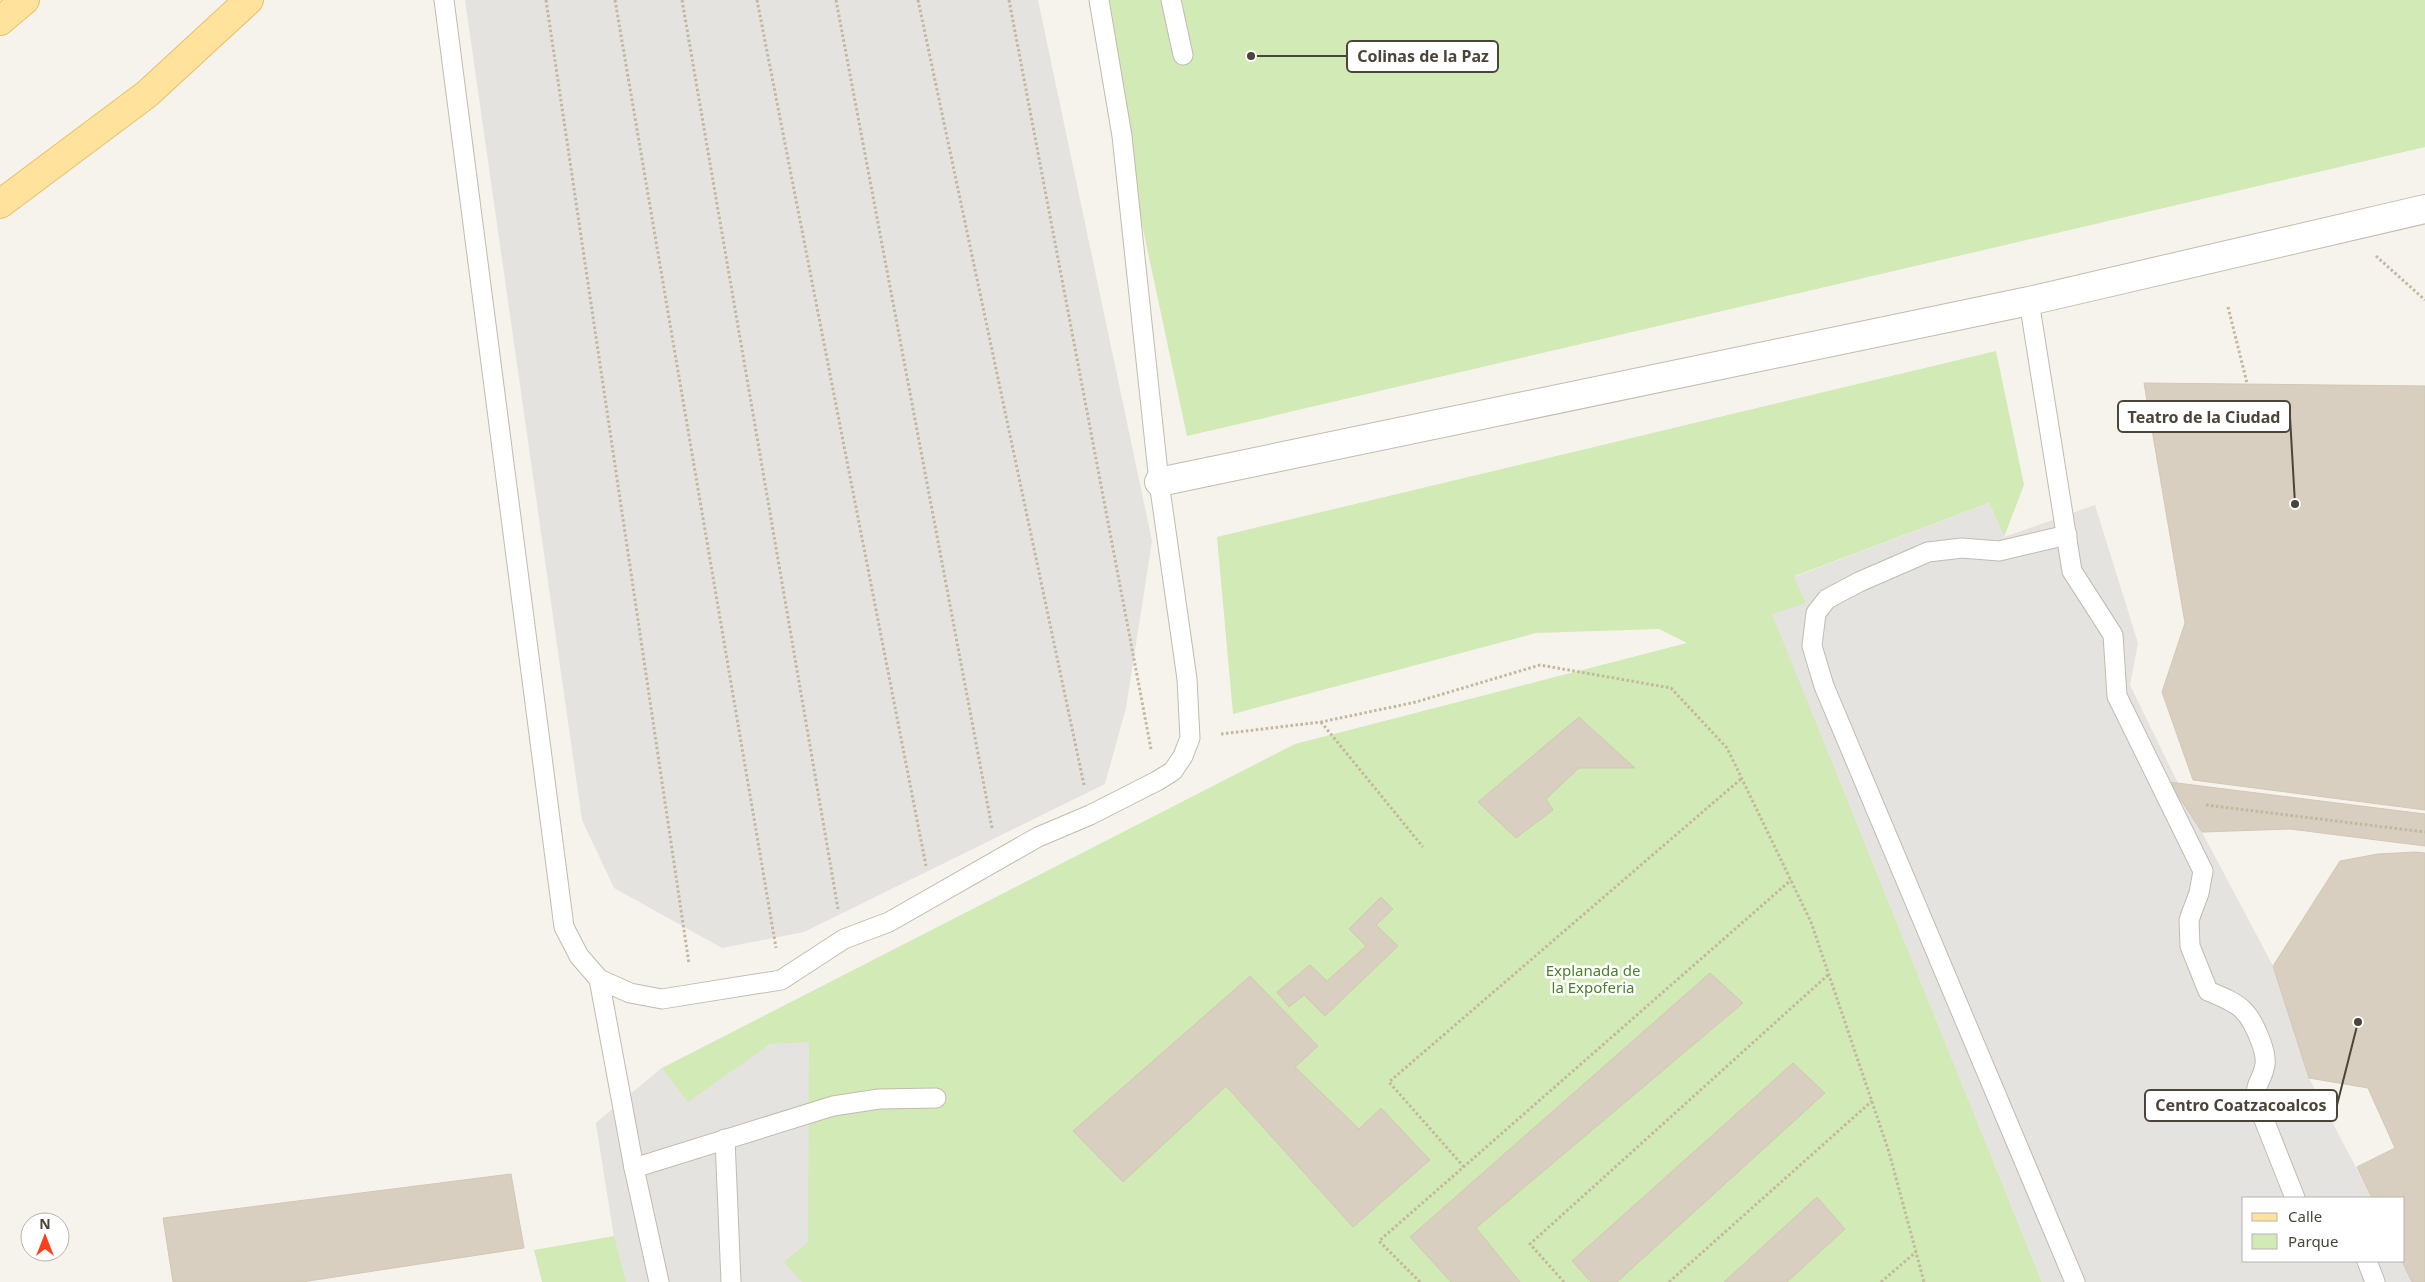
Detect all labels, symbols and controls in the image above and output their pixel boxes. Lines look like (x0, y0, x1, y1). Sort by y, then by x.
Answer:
callout: Colinas de la Paz (1347, 41, 1498, 72)
text: Colinas de la Paz (1357, 45, 1489, 67)
callout: Teatro de la Ciudad (2118, 401, 2290, 432)
text: Teatro de la Ciudad (2128, 406, 2280, 428)
park label: Explanada de la Expoferia (1546, 960, 1640, 997)
callout: Centro Coatzacoalcos (2145, 1090, 2337, 1121)
text: Centro Coatzacoalcos (2155, 1094, 2327, 1116)
legend (2242, 1197, 2405, 1262)
text: Calle (2288, 1206, 2322, 1226)
north arrow (20, 1212, 70, 1262)
text: N (39, 1214, 51, 1233)
text: Parque (2288, 1231, 2338, 1251)

